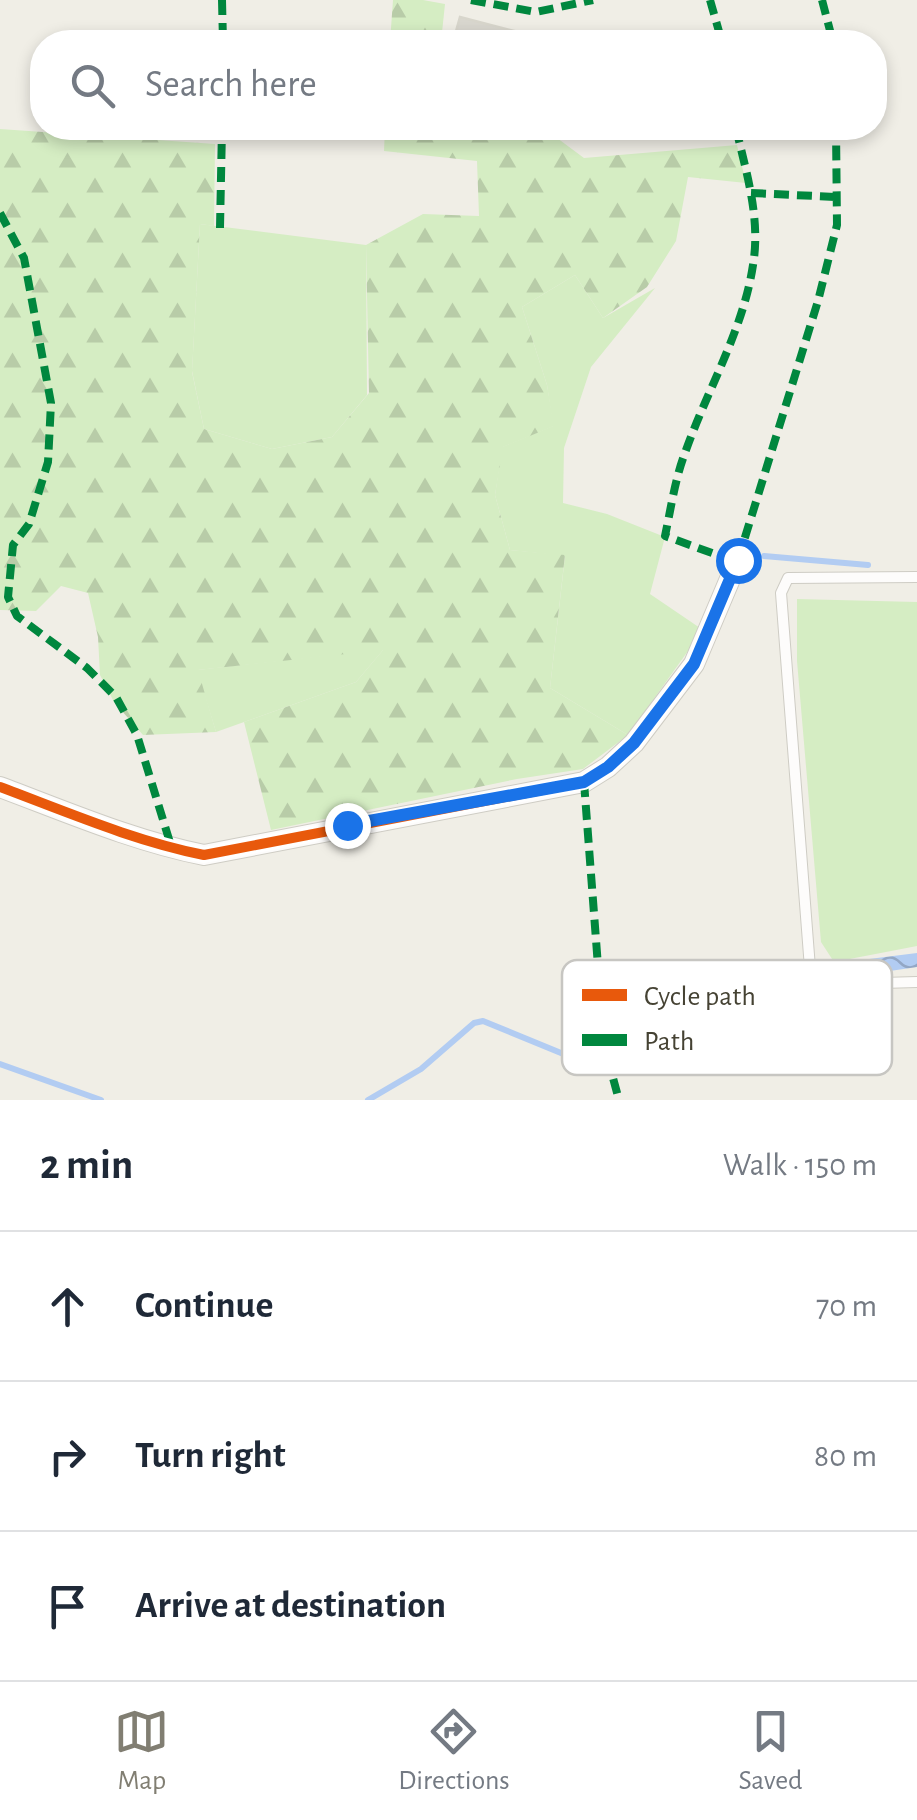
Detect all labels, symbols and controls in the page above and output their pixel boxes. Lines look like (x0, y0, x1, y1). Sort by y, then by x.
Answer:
search box (30, 30, 887, 140)
icon: search (65, 58, 120, 113)
text: Search here (145, 66, 317, 104)
route start (716, 538, 762, 584)
route end (325, 803, 371, 849)
legend (562, 960, 892, 1075)
text: Cycle path (644, 983, 756, 1011)
text: Path (644, 1028, 694, 1056)
text: 2 min (40, 1144, 133, 1186)
text: Walk · 150 m (723, 1149, 877, 1181)
icon: ahead (40, 1279, 95, 1334)
text: Continue (135, 1287, 273, 1325)
text: 70 m (816, 1290, 877, 1322)
icon: right (40, 1429, 95, 1484)
text: Turn right (135, 1437, 285, 1475)
text: 80 m (814, 1440, 877, 1472)
icon: arrive (40, 1579, 95, 1634)
text: Arrive at destination (135, 1587, 446, 1625)
tab: Map (114, 1704, 169, 1798)
tab: Directions (398, 1704, 510, 1798)
tab: Saved (739, 1704, 803, 1798)

